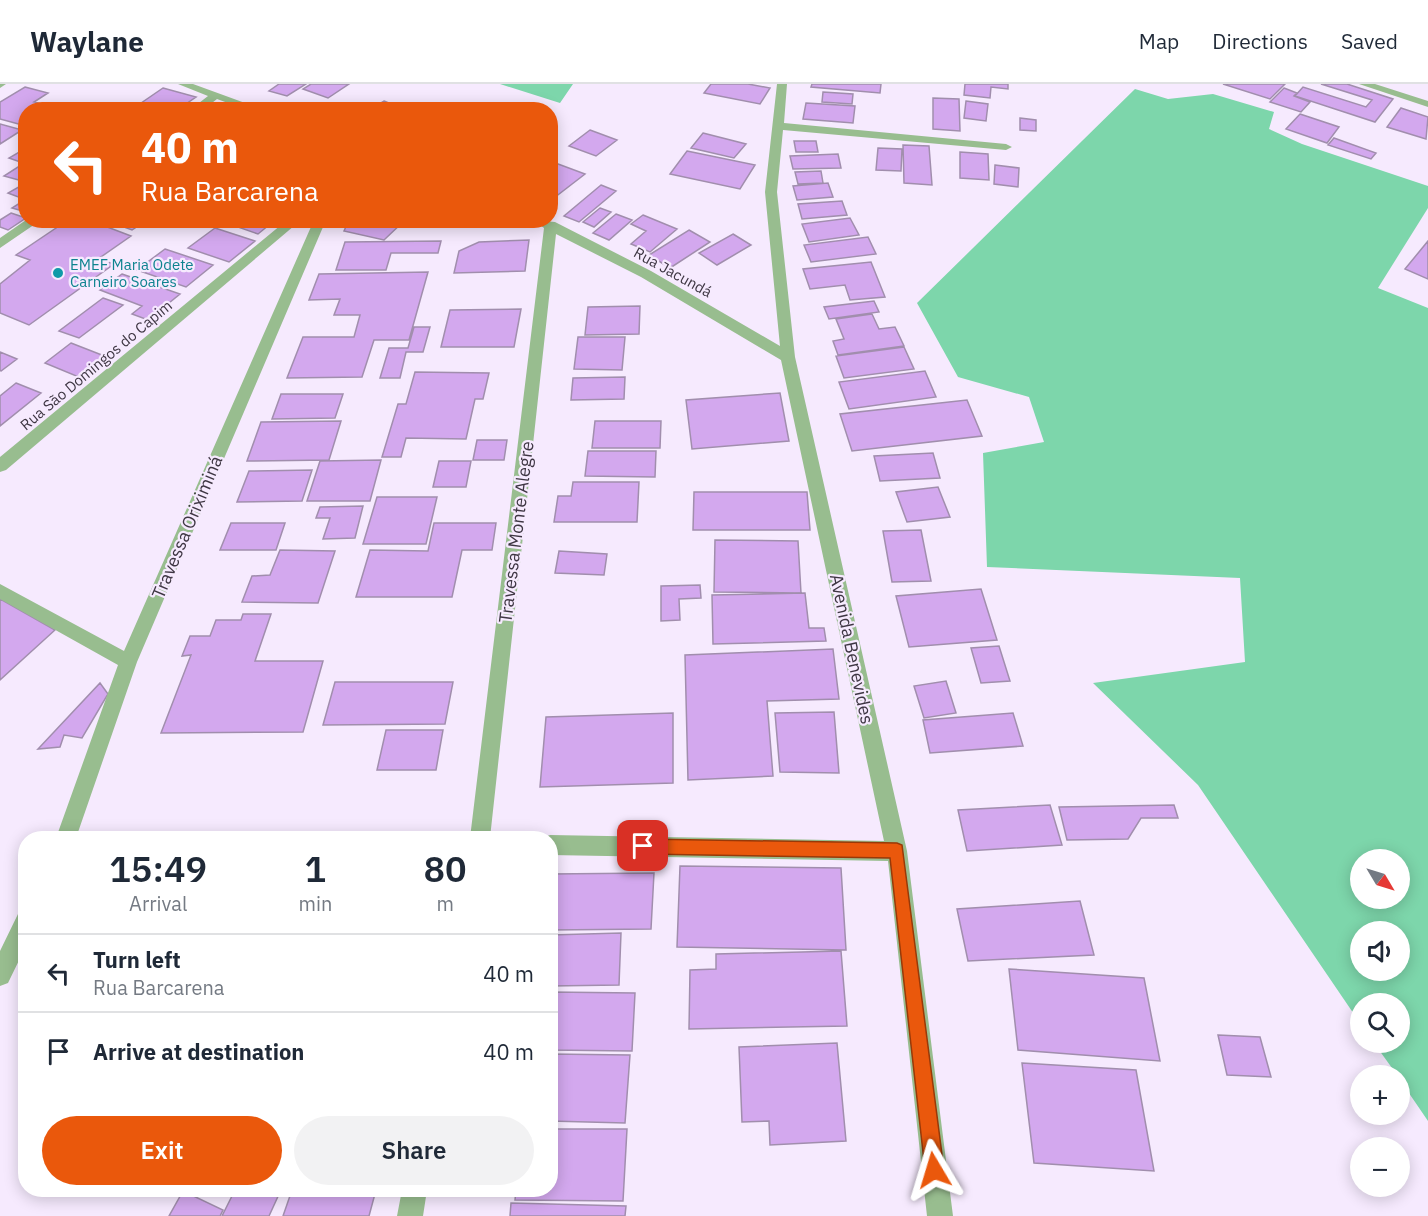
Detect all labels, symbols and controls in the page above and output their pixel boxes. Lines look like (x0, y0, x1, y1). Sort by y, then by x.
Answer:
text: Waylane (30, 23, 144, 60)
text: Map (1139, 27, 1179, 55)
text: Directions (1212, 27, 1308, 55)
text: Saved (1341, 27, 1398, 55)
text: 40 m (141, 120, 239, 175)
icon: left (42, 126, 120, 204)
text: Rua Barcarena (141, 173, 319, 208)
street label: Rua Jacundá (631, 243, 715, 301)
place label: EMEF Maria Odete Carneiro Soares (70, 255, 194, 291)
marker: EMEF Maria Odete Carneiro Soares (51, 266, 65, 280)
street label: Rua São Domingos do Capim (16, 296, 176, 434)
street label: Travessa Monte Alegre (493, 440, 539, 624)
street label: Travessa Oriximiná (147, 452, 228, 602)
street label: Avenida Benevides (825, 572, 879, 726)
pin (617, 820, 668, 871)
icon: arrive (626, 829, 659, 862)
text: 15:49 (109, 845, 207, 892)
text: 1 (305, 845, 326, 892)
text: 80 (424, 845, 467, 892)
north arrow (1350, 849, 1410, 909)
map controls (1350, 849, 1410, 1197)
text: Arrival (129, 890, 187, 917)
text: min (298, 890, 332, 917)
text: m (436, 890, 454, 917)
button: sound (1350, 921, 1410, 981)
text: Turn left (93, 945, 181, 974)
icon: left (42, 957, 75, 990)
text: 40 m (483, 959, 534, 988)
text: Rua Barcarena (93, 974, 225, 1001)
button: search (1350, 993, 1410, 1053)
icon: arrive (42, 1035, 75, 1068)
text: Arrive at destination (93, 1037, 304, 1066)
text: 40 m (483, 1037, 534, 1066)
button: + (1350, 1065, 1410, 1125)
button: Exit (42, 1116, 282, 1185)
button: Share (294, 1116, 534, 1185)
button: − (1350, 1137, 1410, 1197)
position arrow (902, 1138, 966, 1202)

